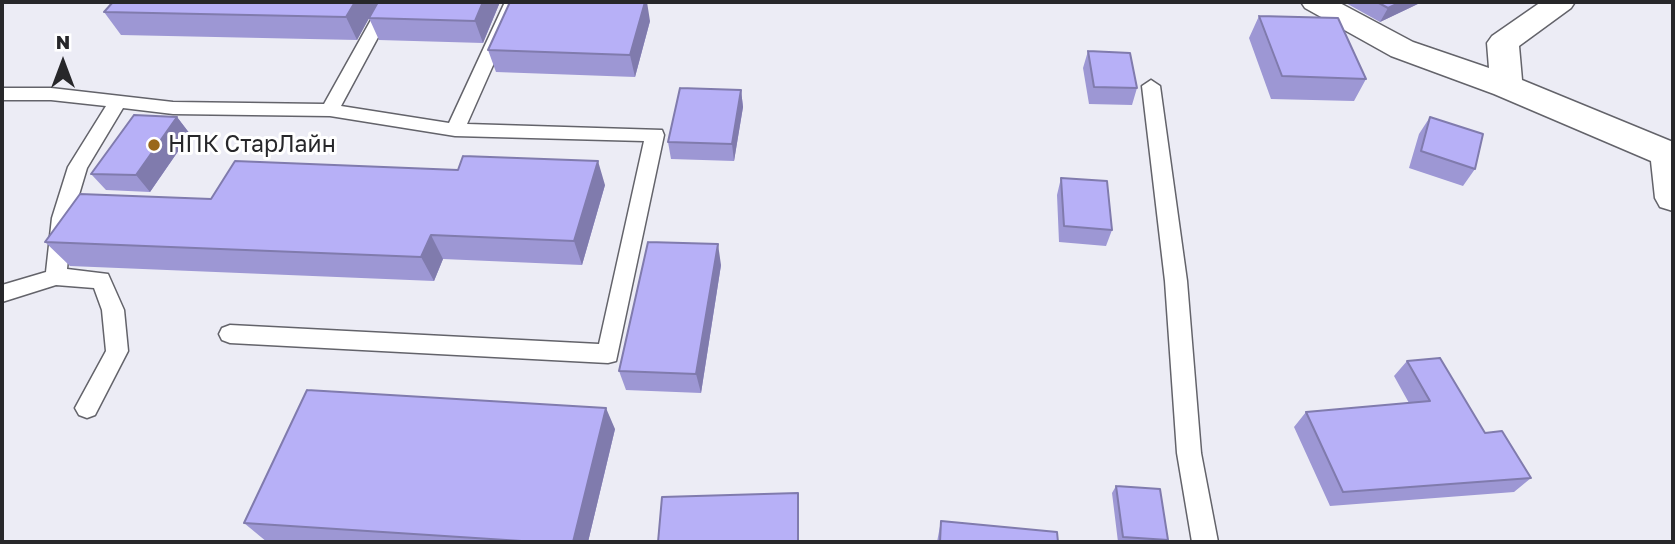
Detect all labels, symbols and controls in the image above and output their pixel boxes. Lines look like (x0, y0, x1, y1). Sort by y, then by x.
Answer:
north arrow (28, 28, 98, 98)
text: N (56, 30, 70, 53)
place label: НПК СтарЛайн (168, 131, 336, 159)
marker: НПК СтарЛайн (146, 137, 162, 153)

